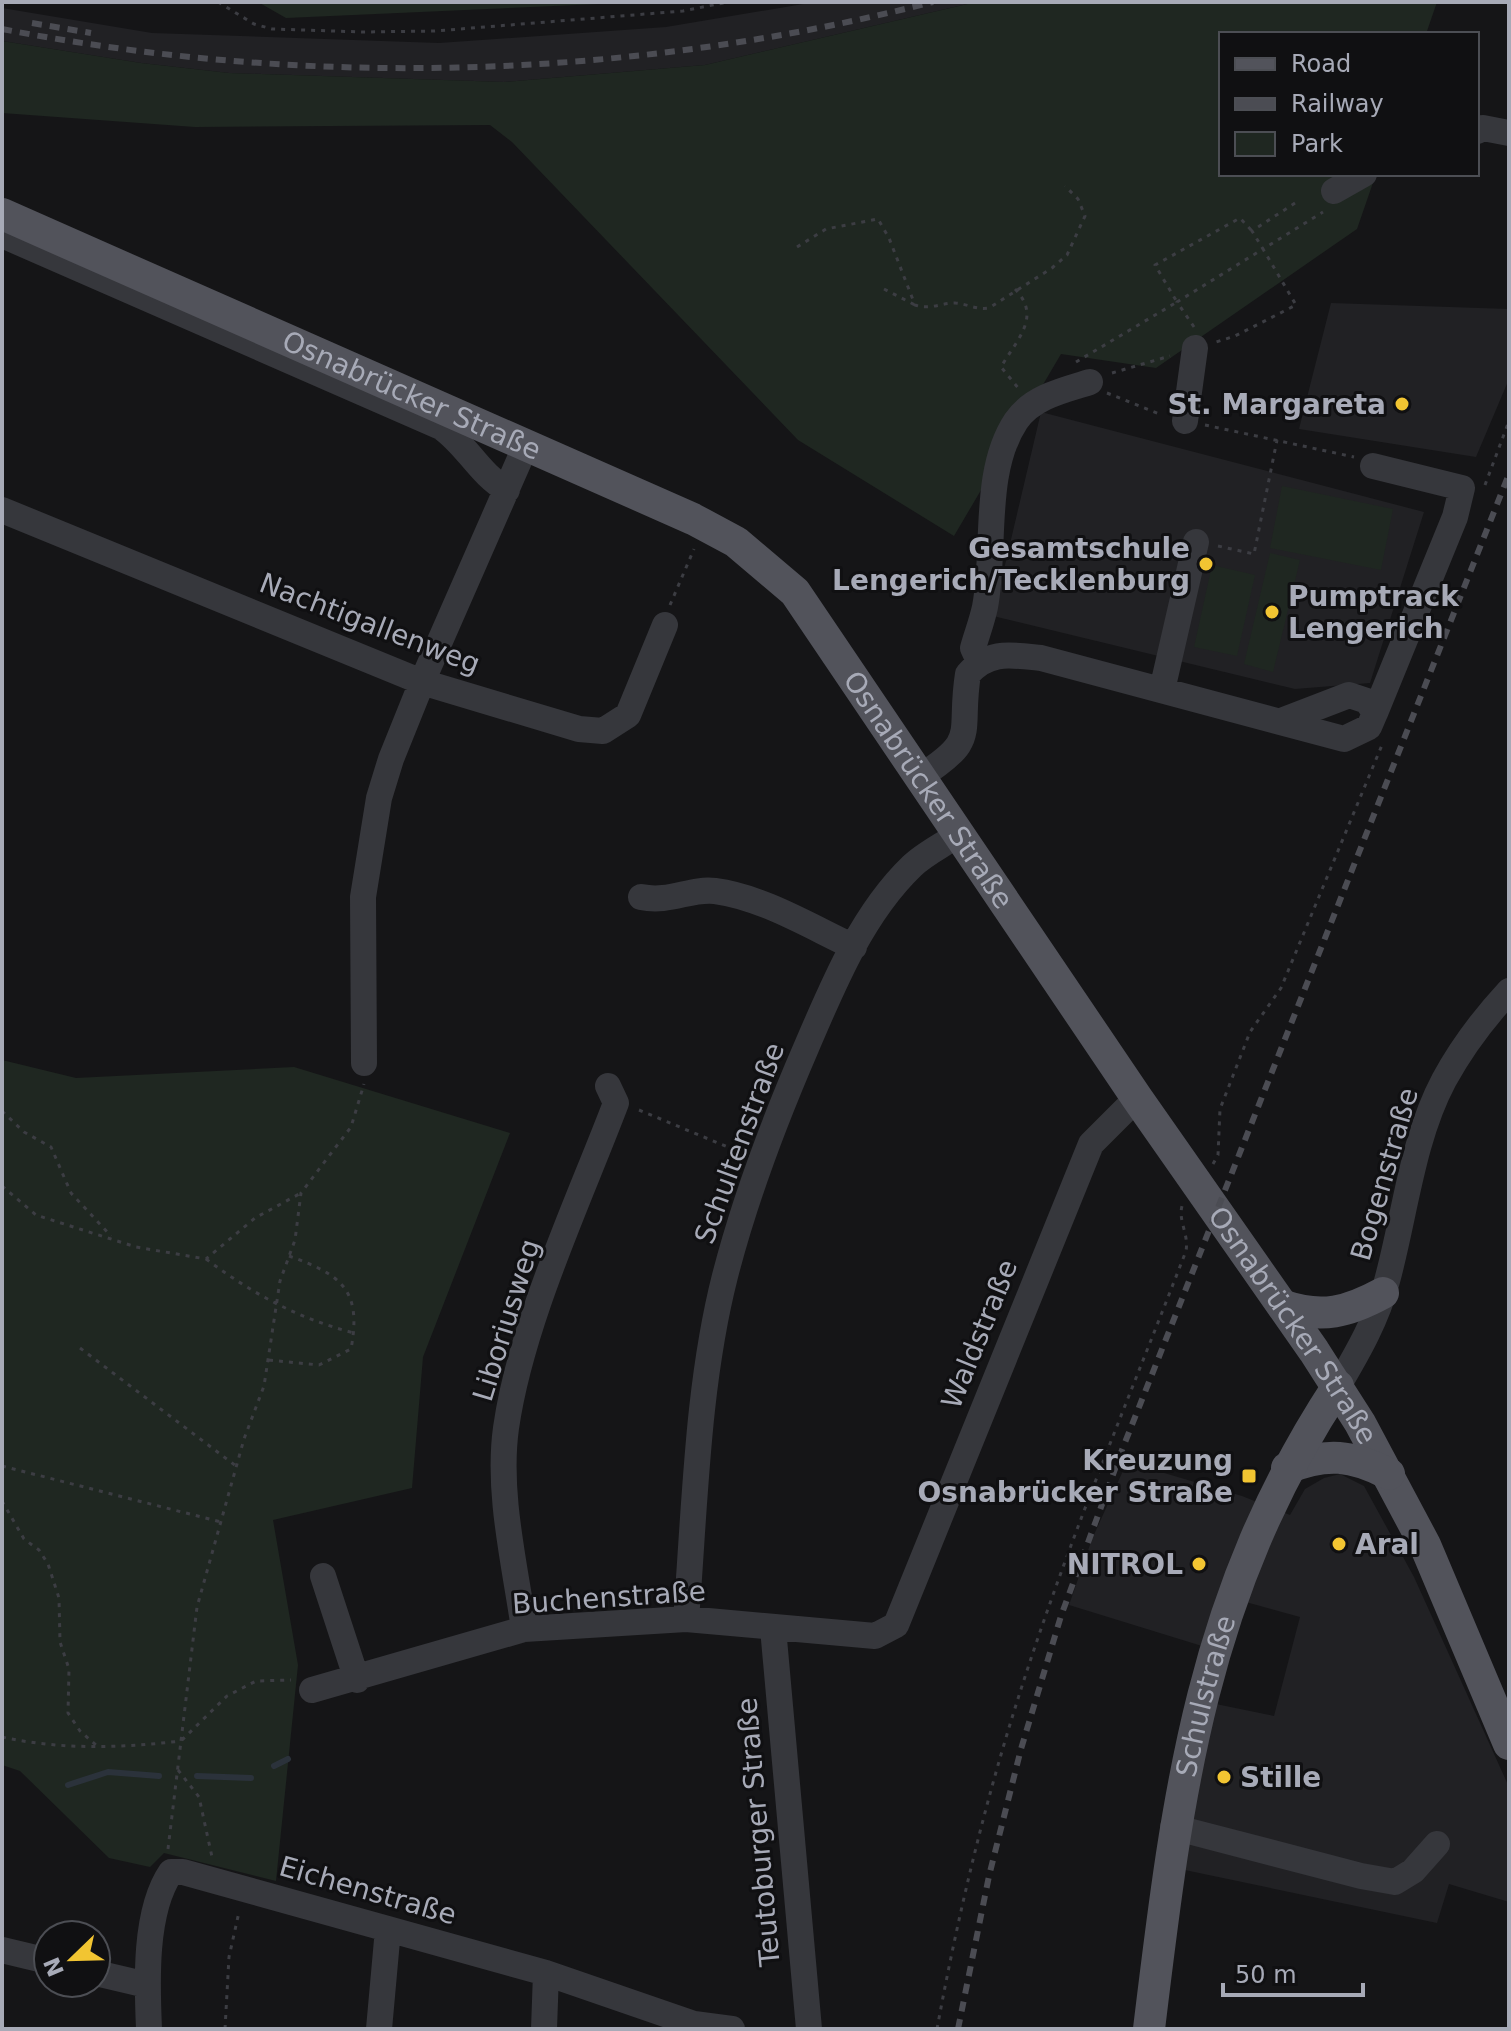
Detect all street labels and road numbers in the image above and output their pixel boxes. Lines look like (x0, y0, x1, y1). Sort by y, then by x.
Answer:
street label: Osnabrücker Straße (277, 324, 546, 467)
street label: Nachtigallenweg (255, 566, 485, 681)
street label: Osnabrücker Straße (836, 665, 1020, 915)
street label: Schultenstraße (688, 1038, 791, 1248)
street label: Bogenstraße (1344, 1084, 1425, 1264)
street label: Osnabrücker Straße (1201, 1200, 1384, 1450)
street label: Liboriusweg (466, 1235, 547, 1405)
street label: Waldstraße (935, 1255, 1024, 1413)
street label: Buchenstraße (511, 1574, 707, 1621)
street label: Schulstraße (1170, 1611, 1243, 1780)
street label: Teutoburger Straße (730, 1696, 787, 1969)
street label: Eichenstraße (276, 1849, 460, 1932)

